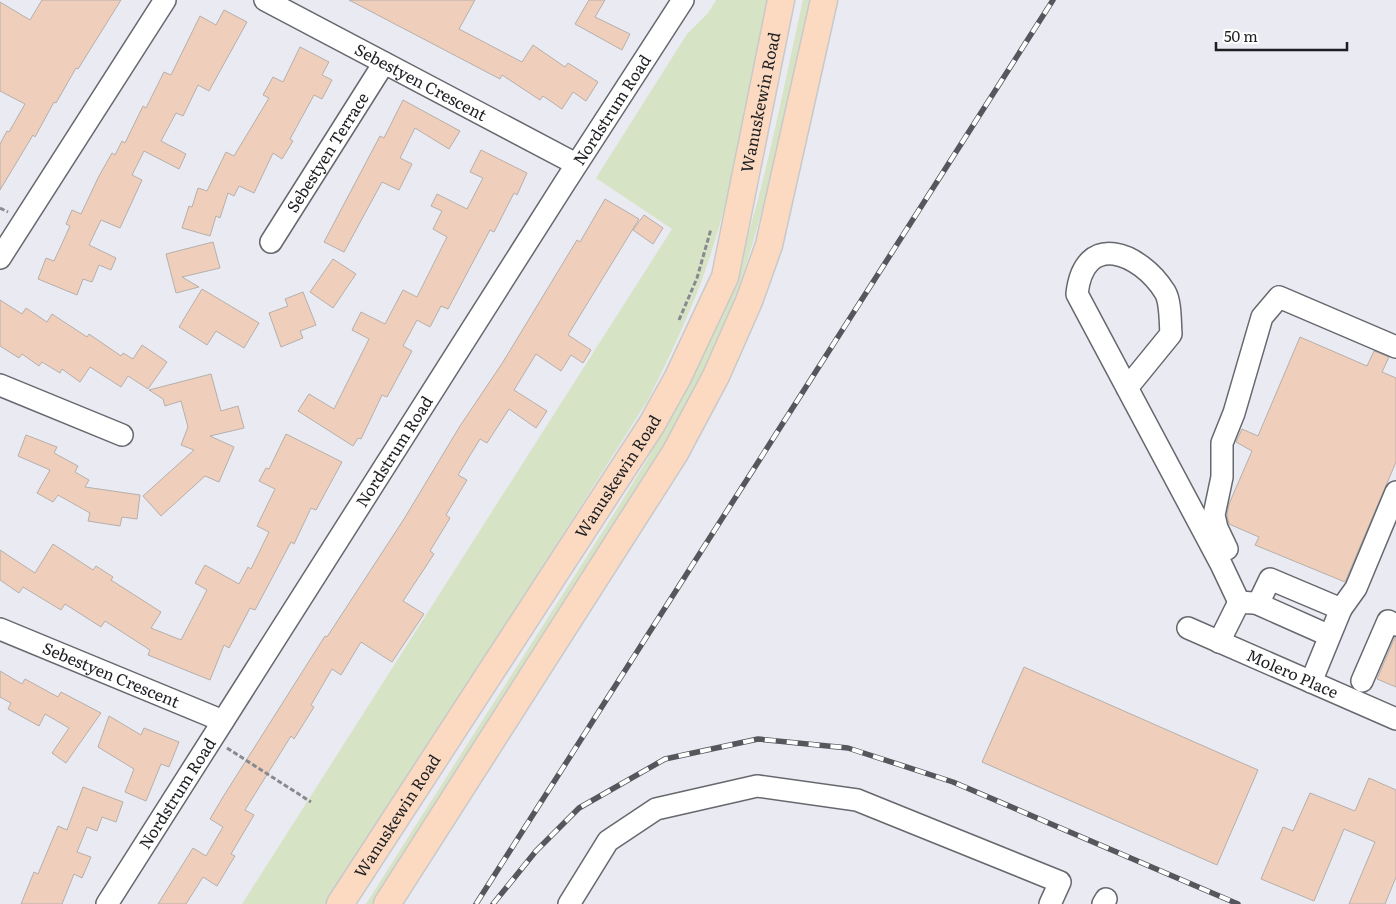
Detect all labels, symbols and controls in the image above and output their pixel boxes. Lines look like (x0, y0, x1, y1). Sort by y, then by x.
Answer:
scale bar (1216, 20, 1347, 52)
text: 50 m (1224, 24, 1258, 47)
street label: Wanuskewin Road (733, 29, 785, 174)
street label: Sebestyen Crescent (351, 37, 492, 126)
street label: Nordstrum Road (566, 49, 656, 169)
street label: Sebestyen Terrace (280, 87, 374, 217)
street label: Nordstrum Road (349, 390, 438, 511)
street label: Wanuskewin Road (568, 410, 666, 542)
street label: Sebestyen Crescent (39, 635, 184, 713)
street label: Molero Place (1243, 642, 1343, 703)
street label: Nordstrum Road (132, 732, 221, 853)
street label: Wanuskewin Road (347, 749, 445, 882)

